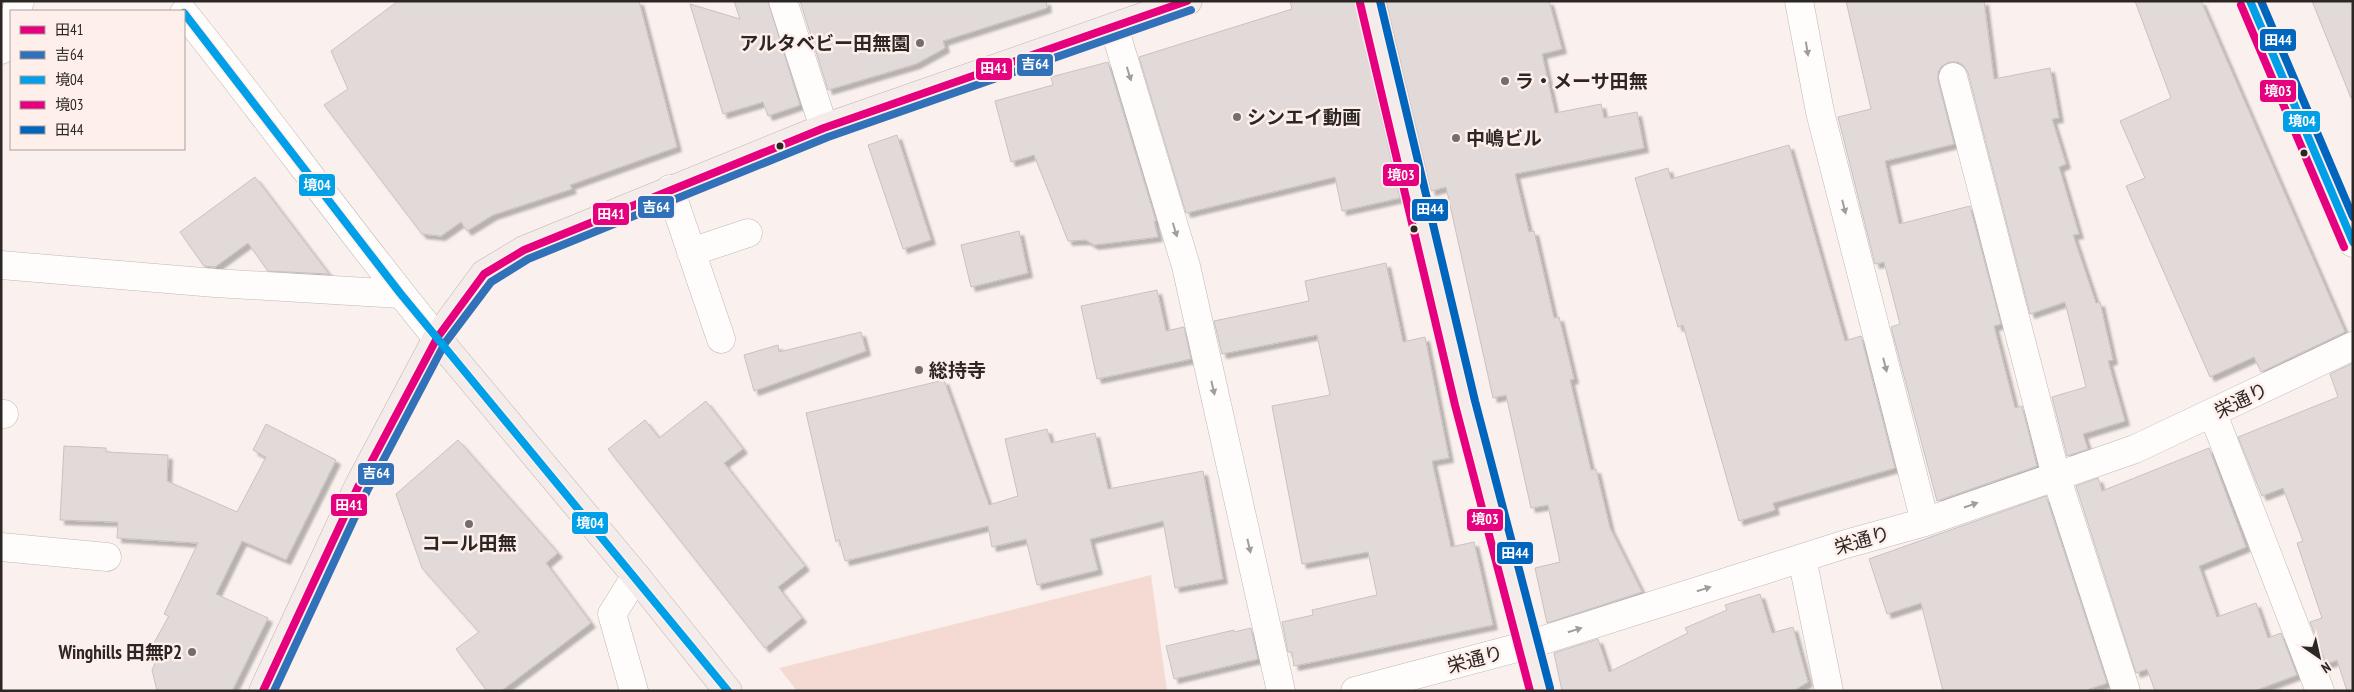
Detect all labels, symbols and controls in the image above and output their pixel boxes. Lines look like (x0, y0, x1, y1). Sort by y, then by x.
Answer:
legend (10, 10, 185, 150)
text: 田41 (55, 20, 84, 39)
line badge: 田44 (2259, 28, 2297, 52)
place label: アルタベビー田無園 (739, 31, 910, 55)
text: 田44 (2264, 31, 2292, 49)
marker: アルタベビー田無園 (914, 37, 926, 49)
one-way arrow (1803, 42, 1811, 58)
text: 吉64 (55, 45, 84, 64)
line badge: 吉64 (1016, 53, 1054, 77)
text: 吉64 (1021, 55, 1049, 73)
line badge: 田41 (975, 57, 1013, 81)
text: 田41 (980, 59, 1008, 77)
one-way arrow (1125, 67, 1133, 82)
place label: ラ・メーサ田無 (1515, 69, 1648, 93)
text: 境04 (55, 70, 84, 89)
marker: ラ・メーサ田無 (1499, 75, 1511, 87)
line badge: 境03 (2259, 79, 2297, 103)
text: 境03 (2264, 82, 2292, 100)
text: 境03 (55, 95, 84, 114)
place label: シンエイ動画 (1247, 105, 1361, 129)
line badge: 境04 (2282, 110, 2321, 133)
marker: シンエイ動画 (1231, 111, 1243, 123)
text: 境04 (2288, 112, 2316, 130)
text: 田44 (55, 120, 84, 139)
place label: 中嶋ビル (1466, 126, 1542, 150)
marker: 中嶋ビル (1450, 132, 1462, 144)
unlabelled marker (775, 141, 785, 151)
unlabelled marker (2299, 148, 2309, 158)
line badge: 境03 (1382, 163, 1420, 187)
text: 境03 (1387, 166, 1415, 184)
line badge: 境04 (298, 173, 336, 197)
text: 境04 (303, 176, 331, 194)
line badge: 吉64 (637, 195, 675, 219)
text: 吉64 (642, 198, 670, 216)
line badge: 田44 (1411, 198, 1449, 222)
text: 田44 (1416, 200, 1444, 218)
one-way arrow (1840, 200, 1848, 215)
line badge: 田41 (592, 202, 630, 226)
text: 田41 (597, 205, 625, 223)
one-way arrow (1172, 222, 1180, 237)
unlabelled marker (1409, 224, 1419, 234)
one-way arrow (1881, 357, 1889, 372)
place label: 総持寺 (929, 358, 986, 382)
marker: 総持寺 (913, 364, 925, 376)
street label: 栄通り (2210, 377, 2272, 423)
one-way arrow (1209, 380, 1217, 395)
line badge: 吉64 (357, 462, 395, 486)
text: 吉64 (362, 464, 390, 482)
line badge: 田41 (330, 493, 368, 517)
text: 田41 (335, 496, 363, 514)
one-way arrow (1964, 501, 1979, 509)
line badge: 境03 (1466, 508, 1504, 532)
text: 境03 (1471, 510, 1499, 528)
line badge: 境04 (571, 511, 609, 535)
text: 境04 (576, 514, 604, 532)
marker: コール田無 (463, 518, 475, 530)
street label: 栄通り (1831, 521, 1893, 559)
place label: コール田無 (421, 531, 517, 555)
one-way arrow (1245, 539, 1253, 554)
line badge: 田44 (1496, 541, 1534, 565)
text: 田44 (1501, 544, 1529, 562)
one-way arrow (1696, 585, 1711, 593)
one-way arrow (1568, 626, 1583, 634)
north arrow (2294, 632, 2344, 682)
place label: Winghills 田無P2 (57, 640, 182, 664)
street label: 栄通り (1444, 640, 1506, 678)
marker: Winghills 田無P2 (186, 646, 198, 658)
text: N (2318, 658, 2334, 677)

